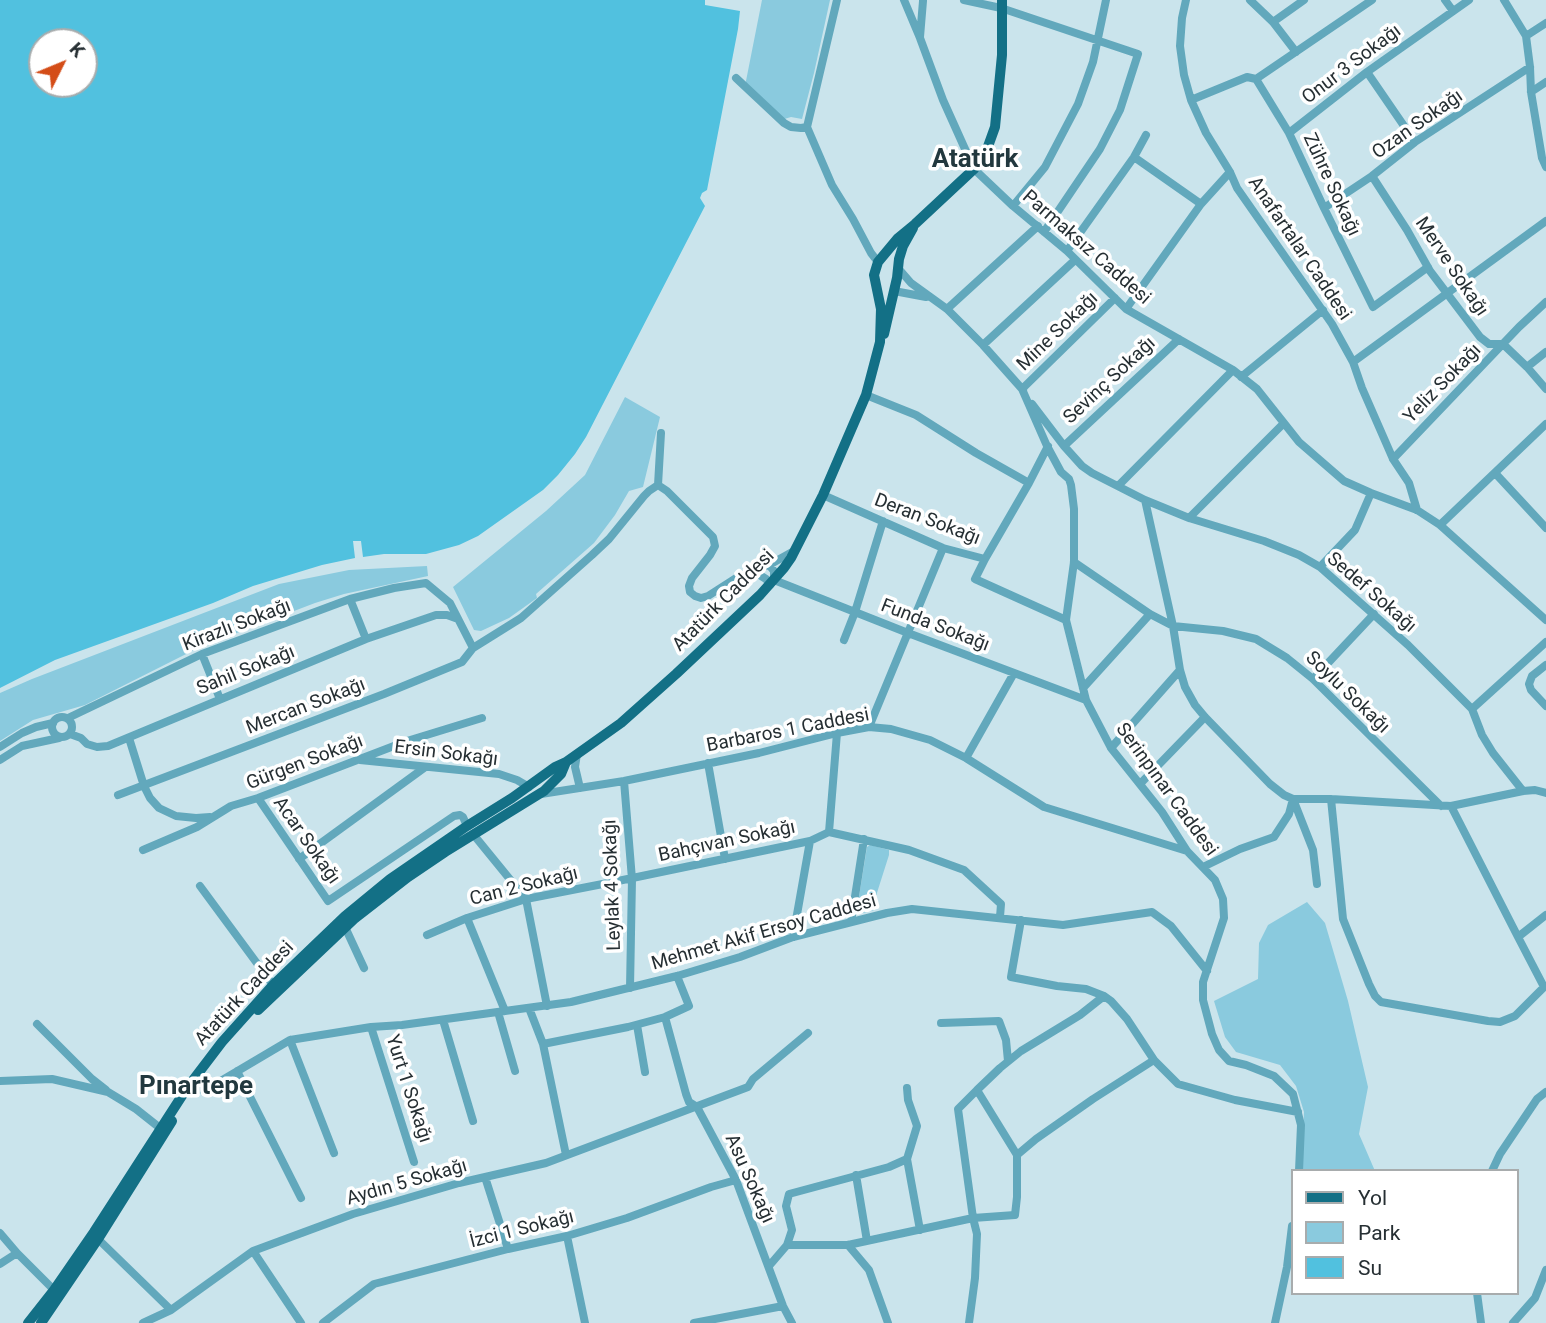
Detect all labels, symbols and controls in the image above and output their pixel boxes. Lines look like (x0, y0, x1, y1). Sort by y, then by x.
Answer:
street label: Onur 3 Sokağı (1298, 20, 1406, 110)
north arrow (28, 28, 98, 98)
text: K (65, 37, 90, 62)
street label: Ozan Sokağı (1368, 85, 1468, 165)
street label: Zühre Sokağı (1297, 130, 1365, 240)
district label: Atatürk (932, 144, 1018, 176)
street label: Anafartalar Caddesi (1242, 173, 1356, 325)
street label: Parmaksız Caddesi (1017, 186, 1155, 310)
street label: Merve Sokağı (1410, 213, 1492, 321)
street label: Mine Sokağı (1013, 288, 1103, 376)
street label: Sevinç Sokağı (1059, 333, 1161, 429)
street label: Yeliz Sokağı (1399, 339, 1487, 429)
street label: Deran Sokağı (871, 489, 983, 551)
street label: Atatürk Caddesi (668, 545, 780, 657)
street label: Sedef Sokağı (1322, 548, 1420, 638)
street label: Kirazlı Sokağı (180, 595, 294, 657)
street label: Funda Sokağı (877, 595, 993, 657)
street label: Sahil Sokağı (194, 641, 298, 701)
street label: Soylu Sokağı (1300, 647, 1394, 739)
street label: Mercan Sokağı (243, 674, 369, 740)
street label: Barbaros 1 Caddesi (705, 704, 871, 758)
street label: Serinpınar Caddesi (1110, 719, 1222, 861)
street label: Gürgen Sokağı (243, 730, 367, 796)
street label: Ersin Sokağı (393, 736, 499, 772)
street label: Acar Sokağı (268, 793, 344, 889)
street label: Bahçıvan Sokağı (656, 816, 798, 868)
street label: Leylak 4 Sokağı (599, 819, 627, 951)
street label: Can 2 Sokağı (468, 863, 580, 911)
street label: Mehmet Akif Ersoy Caddesi (649, 890, 879, 976)
street label: Atatürk Caddesi (191, 937, 299, 1051)
street label: Yurt 1 Sokağı (380, 1032, 436, 1146)
district label: Pınartepe (139, 1071, 253, 1103)
street label: Asu Sokağı (719, 1131, 779, 1227)
street label: Aydın 5 Sokağı (344, 1155, 470, 1211)
legend (1290, 1169, 1518, 1295)
text: Yol (1358, 1186, 1387, 1210)
street label: İzci 1 Sokağı (468, 1206, 576, 1254)
text: Park (1358, 1221, 1400, 1245)
text: Su (1358, 1256, 1382, 1280)

